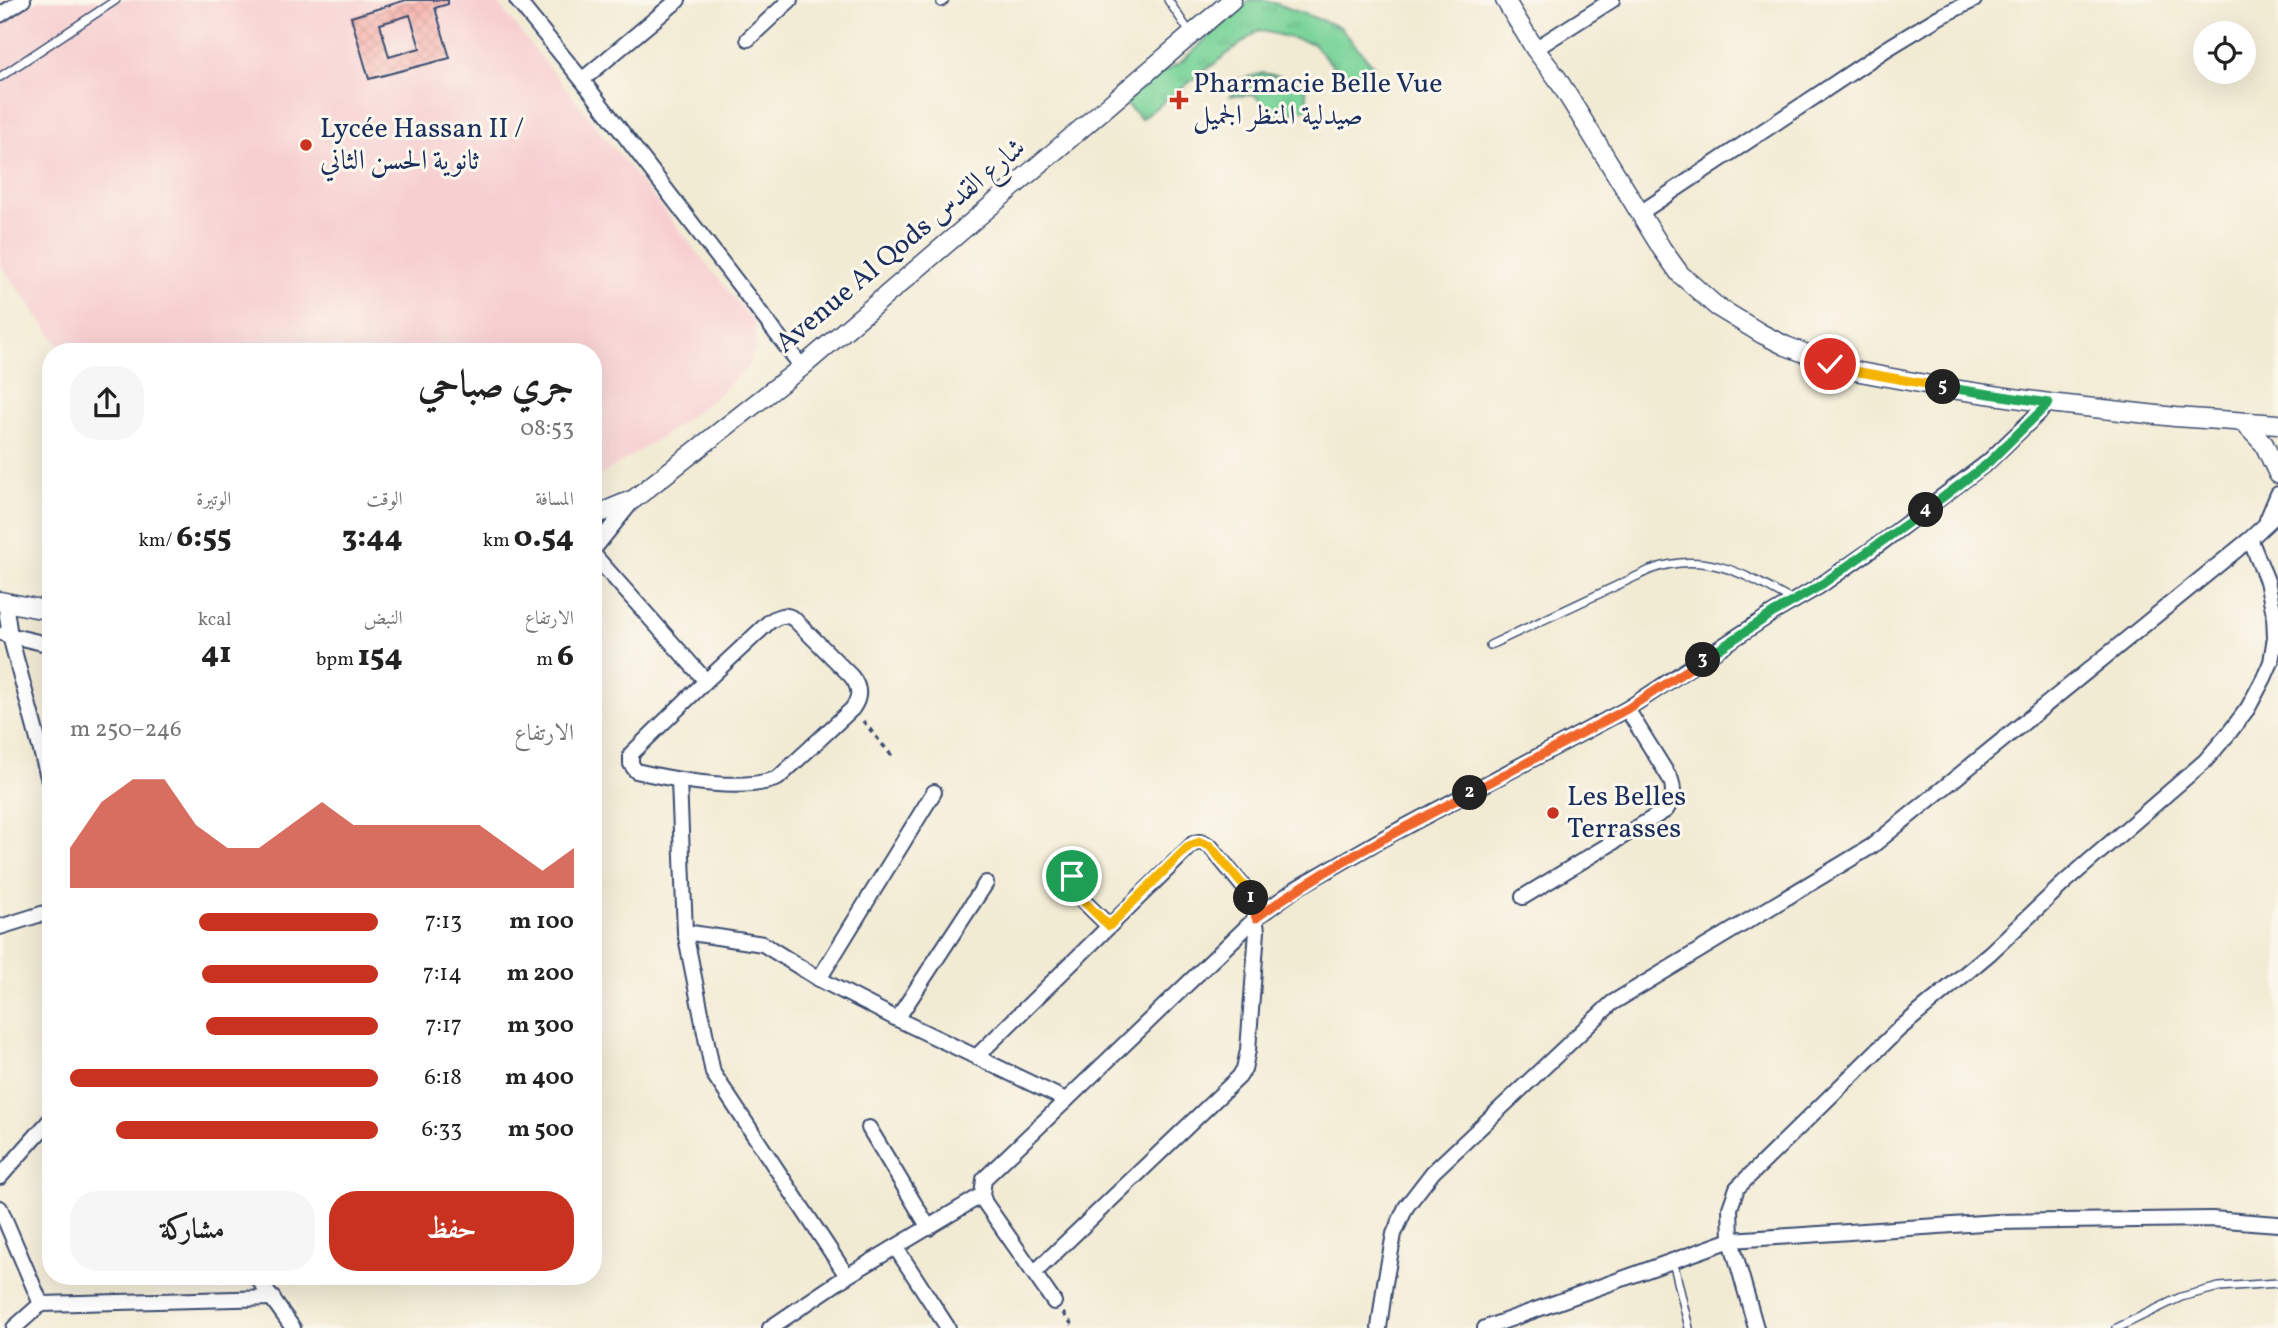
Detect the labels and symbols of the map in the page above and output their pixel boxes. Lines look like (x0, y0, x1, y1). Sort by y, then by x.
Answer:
place label: Pharmacie Belle Vue صيدلية المنظر الجميل (1193, 65, 1443, 136)
marker: Pharmacie Belle Vue صيدلية المنظر الجميل (1171, 92, 1187, 108)
place label: Lycée Hassan II / ثانوية الحسن الثاني (320, 110, 524, 182)
street label: Avenue Al Qods شارع القدس (767, 129, 1036, 364)
marker: Lycée Hassan II / ثانوية الحسن الثاني (298, 137, 314, 153)
pin (1800, 334, 1860, 394)
pin: 5 (1926, 370, 1960, 404)
pin: 4 (1909, 492, 1944, 528)
pin: 3 (1686, 642, 1720, 678)
pin: 2 (1452, 776, 1488, 810)
place label: Les Belles Terrasses (1567, 778, 1686, 849)
marker: Les Belles Terrasses (1545, 805, 1561, 821)
pin (1042, 846, 1102, 906)
pin: 1 (1234, 880, 1268, 916)

